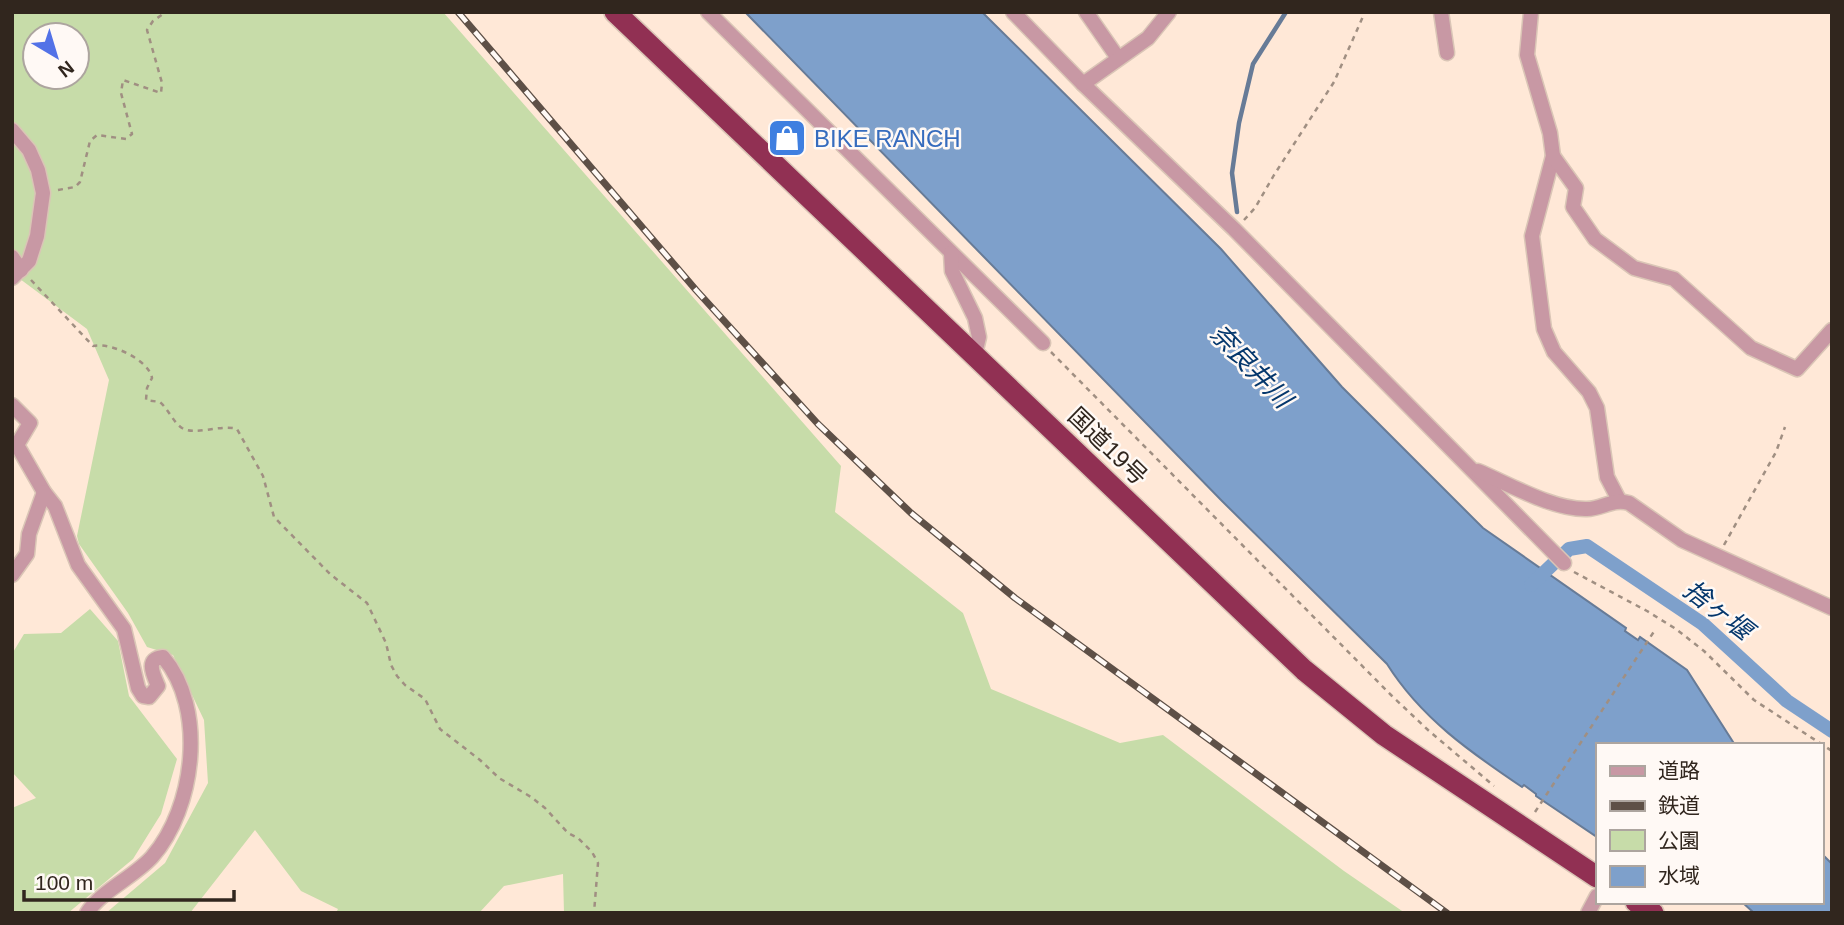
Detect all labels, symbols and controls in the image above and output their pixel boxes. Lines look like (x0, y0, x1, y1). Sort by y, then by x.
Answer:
north arrow (21, 21, 91, 91)
text: N (54, 57, 78, 82)
shop icon: BIKE RANCH (766, 117, 808, 159)
place label: BIKE RANCH (814, 125, 961, 152)
water label: 奈良井川 (1204, 318, 1300, 416)
street label: 国道19号 (1063, 402, 1153, 490)
water label: 捨ヶ堰 (1678, 574, 1761, 648)
legend (1596, 743, 1823, 904)
text: 道路 (1658, 759, 1700, 782)
text: 鉄道 (1658, 794, 1700, 817)
text: 公園 (1658, 829, 1700, 852)
scale bar (24, 858, 234, 902)
text: 水域 (1658, 864, 1700, 887)
text: 100 m (35, 871, 93, 894)

